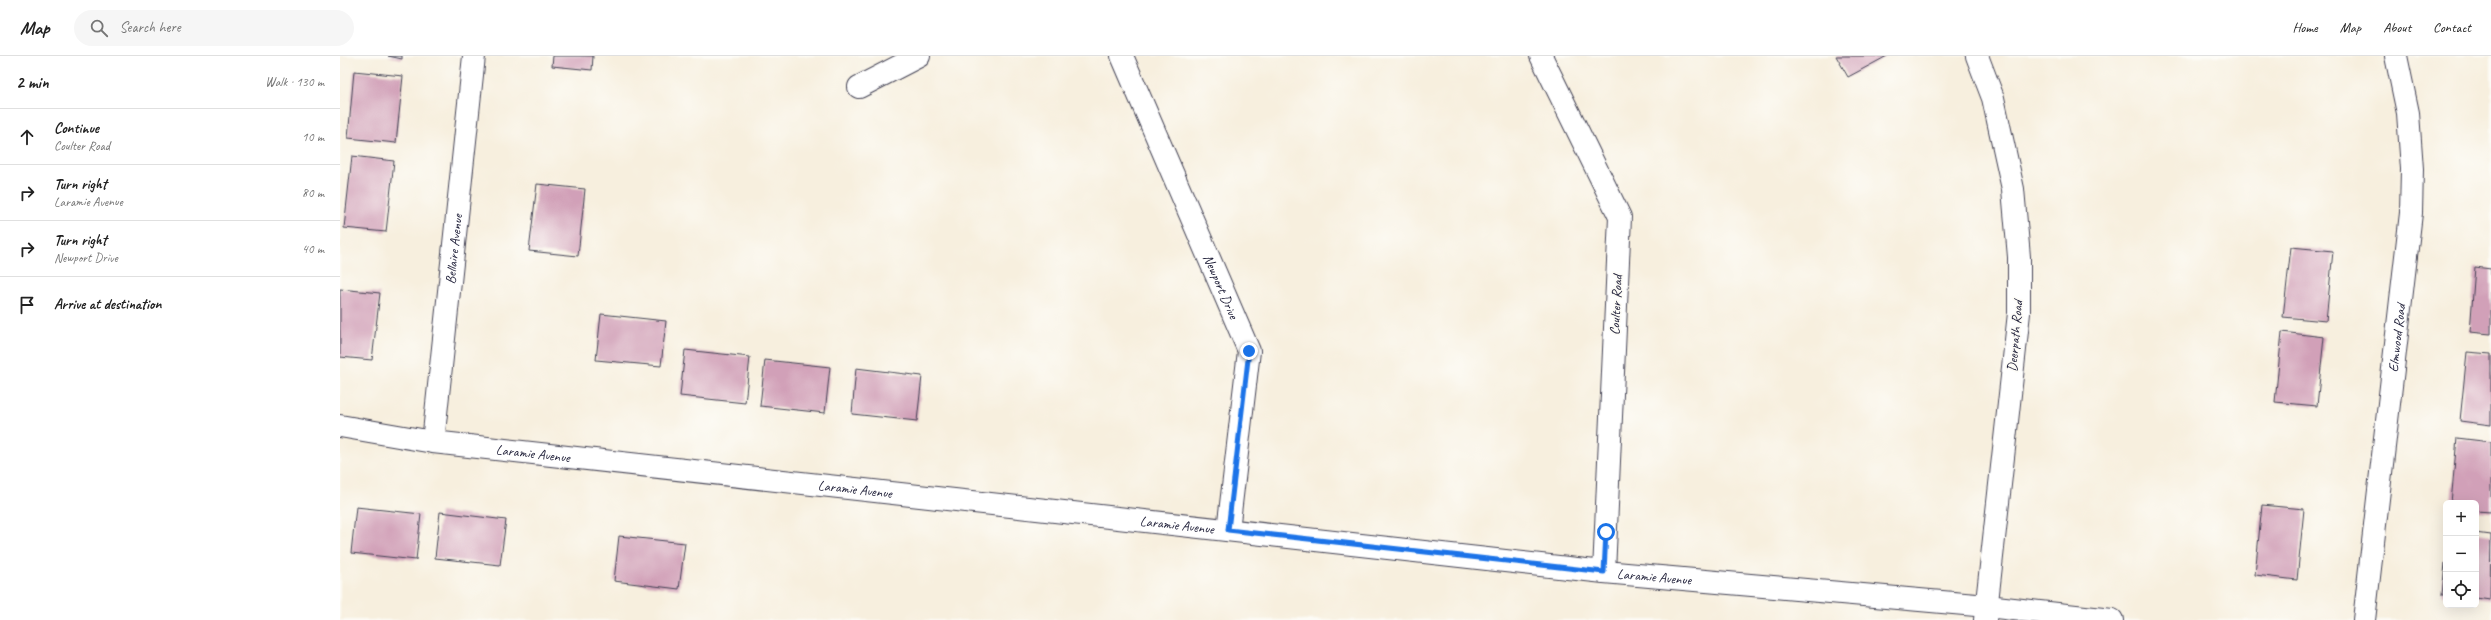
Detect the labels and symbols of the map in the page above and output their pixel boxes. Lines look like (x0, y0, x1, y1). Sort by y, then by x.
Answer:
street label: Bellaire Avenue (441, 212, 466, 285)
street label: Newport Drive (1200, 252, 1243, 323)
street label: Coulter Road (1606, 272, 1626, 335)
street label: Deerpath Road (2003, 297, 2027, 372)
street label: Elmwood Road (2384, 300, 2409, 373)
route end (1240, 342, 1258, 360)
street label: Laramie Avenue (495, 441, 572, 466)
street label: Laramie Avenue (817, 476, 894, 502)
street label: Laramie Avenue (1139, 512, 1216, 537)
route start (1597, 523, 1615, 541)
street label: Laramie Avenue (1617, 565, 1693, 588)

